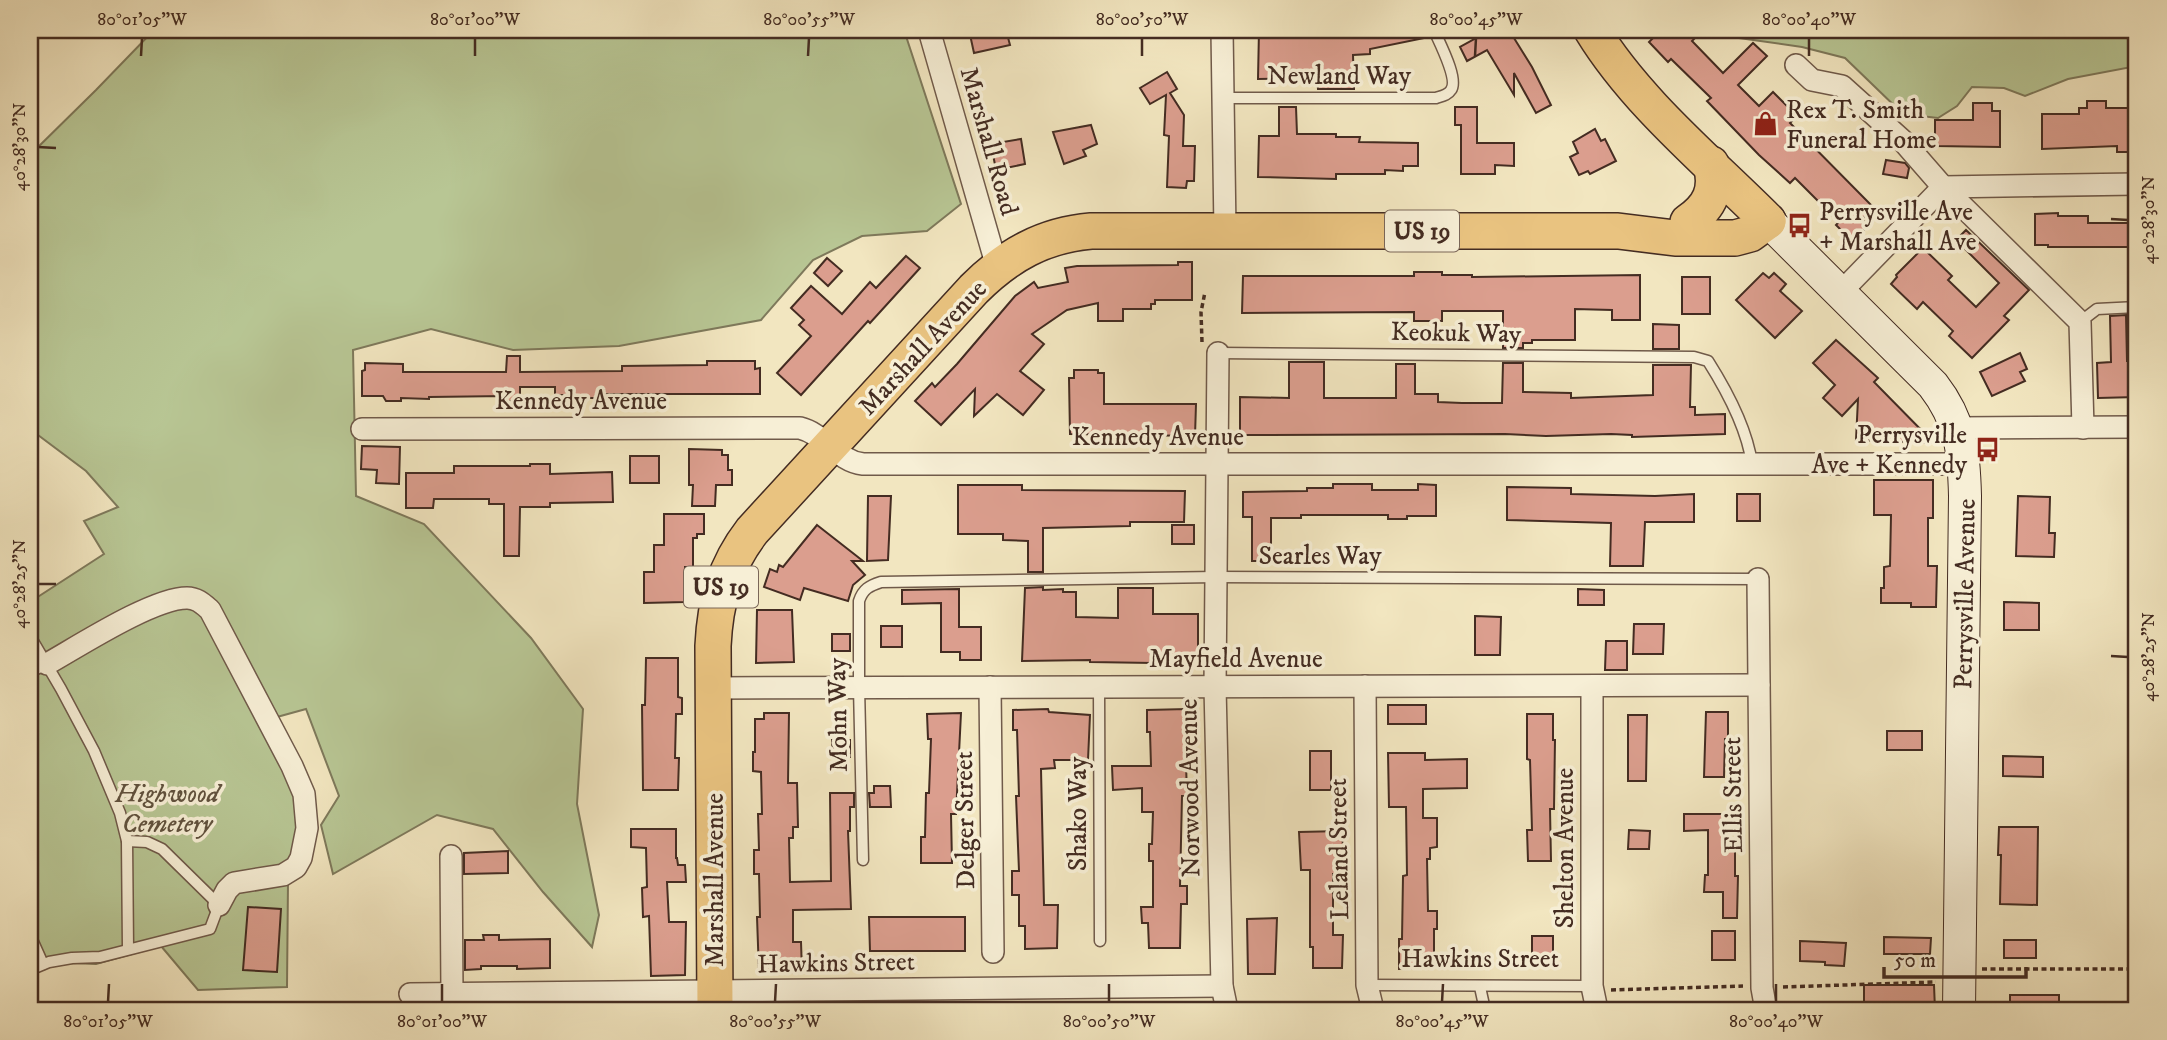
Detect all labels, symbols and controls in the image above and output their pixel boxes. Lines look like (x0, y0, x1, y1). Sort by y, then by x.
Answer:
text: 80°01'05"W (97, 9, 187, 31)
text: 80°01'00"W (430, 9, 521, 31)
text: 80°00'55"W (763, 9, 855, 31)
text: 80°00'50"W (1096, 9, 1189, 31)
text: 80°00'45"W (1429, 9, 1523, 31)
text: 80°00'40"W (1762, 9, 1856, 31)
street label: Newland Way (1267, 60, 1412, 93)
street label: Marshall Road (952, 63, 1025, 219)
place label: Rex T. Smith Funeral Home (1786, 94, 1936, 157)
text: 40°28'30"N (9, 103, 31, 191)
shop icon: Rex T. Smith Funeral Home (1752, 110, 1780, 138)
text: 40°28'30"N (2138, 176, 2160, 264)
place label: Perrysville Ave + Marshall Ave (1819, 196, 1977, 259)
road number: US 19 (1385, 210, 1459, 252)
bus stop icon: Perrysville Ave + Marshall Ave (1785, 212, 1813, 240)
street label: Marshall Avenue (852, 273, 995, 423)
street label: Keokuk Way (1390, 316, 1522, 351)
street label: Kennedy Avenue (495, 385, 667, 418)
place label: Perrysville Ave + Kennedy (1811, 419, 1968, 482)
street label: Kennedy Avenue (1072, 421, 1244, 454)
bus stop icon: Perrysville Ave + Kennedy (1973, 435, 2001, 463)
street label: Perrysville Avenue (1947, 498, 1984, 690)
text: 40°28'25"N (9, 539, 31, 629)
street label: Searles Way (1258, 540, 1382, 573)
road number: US 19 (684, 566, 758, 608)
text: 40°28'25"N (2138, 612, 2160, 702)
street label: Mayfield Avenue (1149, 643, 1323, 676)
street label: Mohn Way (821, 657, 856, 772)
street label: Norwood Avenue (1172, 698, 1209, 878)
street label: Ellis Street (1716, 736, 1751, 853)
street label: Delger Street (948, 751, 983, 889)
street label: Shako Way (1062, 756, 1095, 871)
street label: Shelton Avenue (1549, 768, 1582, 928)
park label: Highwood Cemetery (114, 778, 223, 841)
street label: Leland Street (1322, 778, 1357, 920)
street label: Marshall Avenue (699, 793, 732, 967)
scale bar (1884, 935, 2025, 979)
street label: Hawkins Street (1401, 943, 1559, 976)
street label: Hawkins Street (757, 946, 915, 981)
text: 50 m (1894, 948, 1936, 974)
text: 80°01'05"W (63, 1011, 153, 1033)
text: 80°01'00"W (397, 1011, 488, 1033)
text: 80°00'55"W (729, 1011, 821, 1033)
text: 80°00'50"W (1063, 1011, 1156, 1033)
text: 80°00'45"W (1395, 1011, 1489, 1033)
text: 80°00'40"W (1729, 1011, 1823, 1033)

